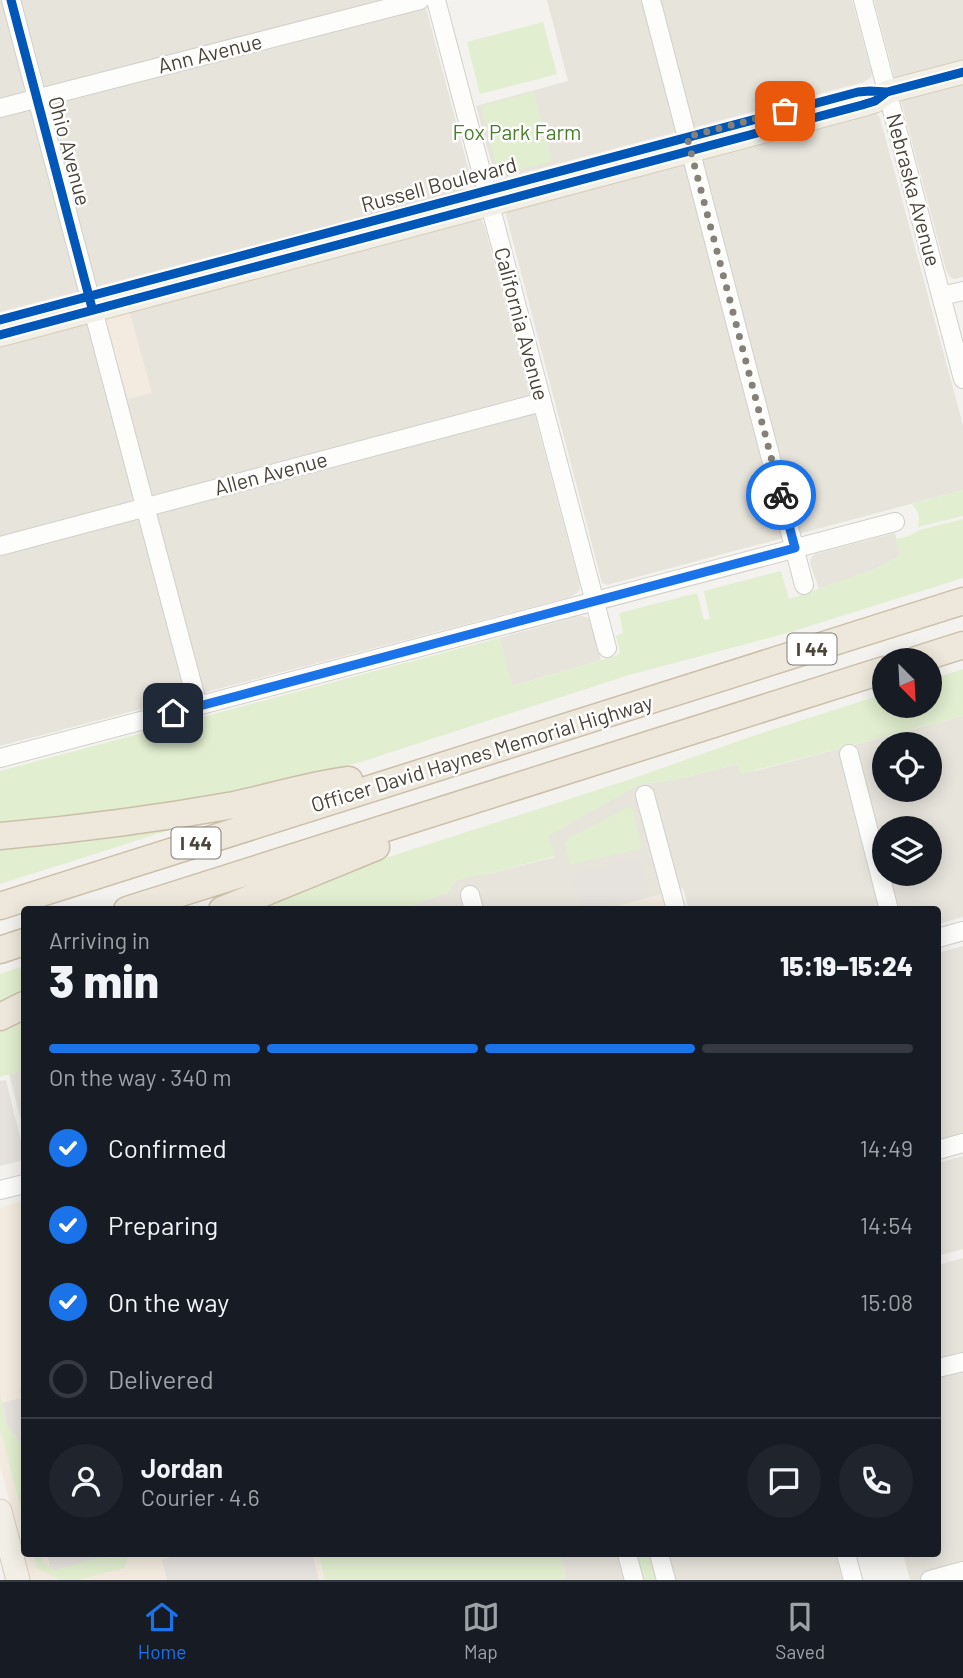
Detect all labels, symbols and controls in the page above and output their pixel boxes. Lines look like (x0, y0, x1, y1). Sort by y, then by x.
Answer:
street label: Ann Avenue (155, 28, 264, 78)
pin (755, 81, 815, 141)
icon: bag (766, 92, 804, 130)
street label: Ohio Avenue (44, 93, 97, 208)
street label: Nebraska Avenue (882, 110, 947, 269)
park label: Fox Park Farm (453, 119, 581, 144)
street label: Russell Boulevard (358, 151, 519, 216)
street label: California Avenue (490, 244, 555, 403)
street label: Allen Avenue (211, 445, 330, 500)
courier (746, 460, 816, 530)
icon: bike (762, 476, 800, 514)
road number: I 44 (788, 634, 836, 664)
north arrow (872, 648, 942, 718)
map controls (872, 648, 942, 886)
pin (143, 683, 203, 743)
street label: Officer David Haynes Memorial Highway (308, 688, 656, 817)
icon: home (154, 694, 192, 732)
button: locate (872, 732, 942, 802)
button: layers (872, 816, 942, 886)
road number: I 44 (172, 828, 220, 858)
text: Arriving in (49, 926, 150, 954)
text: 15:19–15:24 (780, 950, 913, 981)
text: 3 min (49, 952, 159, 1007)
text: On the way · 340 m (49, 1063, 231, 1091)
icon: check (49, 1129, 87, 1167)
text: Confirmed (108, 1132, 227, 1163)
text: 14:49 (860, 1134, 913, 1162)
icon: check (49, 1206, 87, 1244)
text: Preparing (108, 1209, 218, 1240)
text: 14:54 (860, 1211, 913, 1239)
icon: check (49, 1283, 87, 1321)
text: On the way (108, 1286, 229, 1317)
text: 15:08 (860, 1288, 913, 1316)
text: Delivered (108, 1363, 214, 1394)
button: person (49, 1444, 123, 1518)
button: chat (747, 1444, 821, 1518)
button: phone (839, 1444, 913, 1518)
text: Jordan (141, 1452, 223, 1483)
text: Courier · 4.6 (141, 1483, 260, 1511)
tab: Home (138, 1598, 186, 1663)
tab: Map (462, 1598, 500, 1663)
tab: Saved (775, 1598, 825, 1663)

